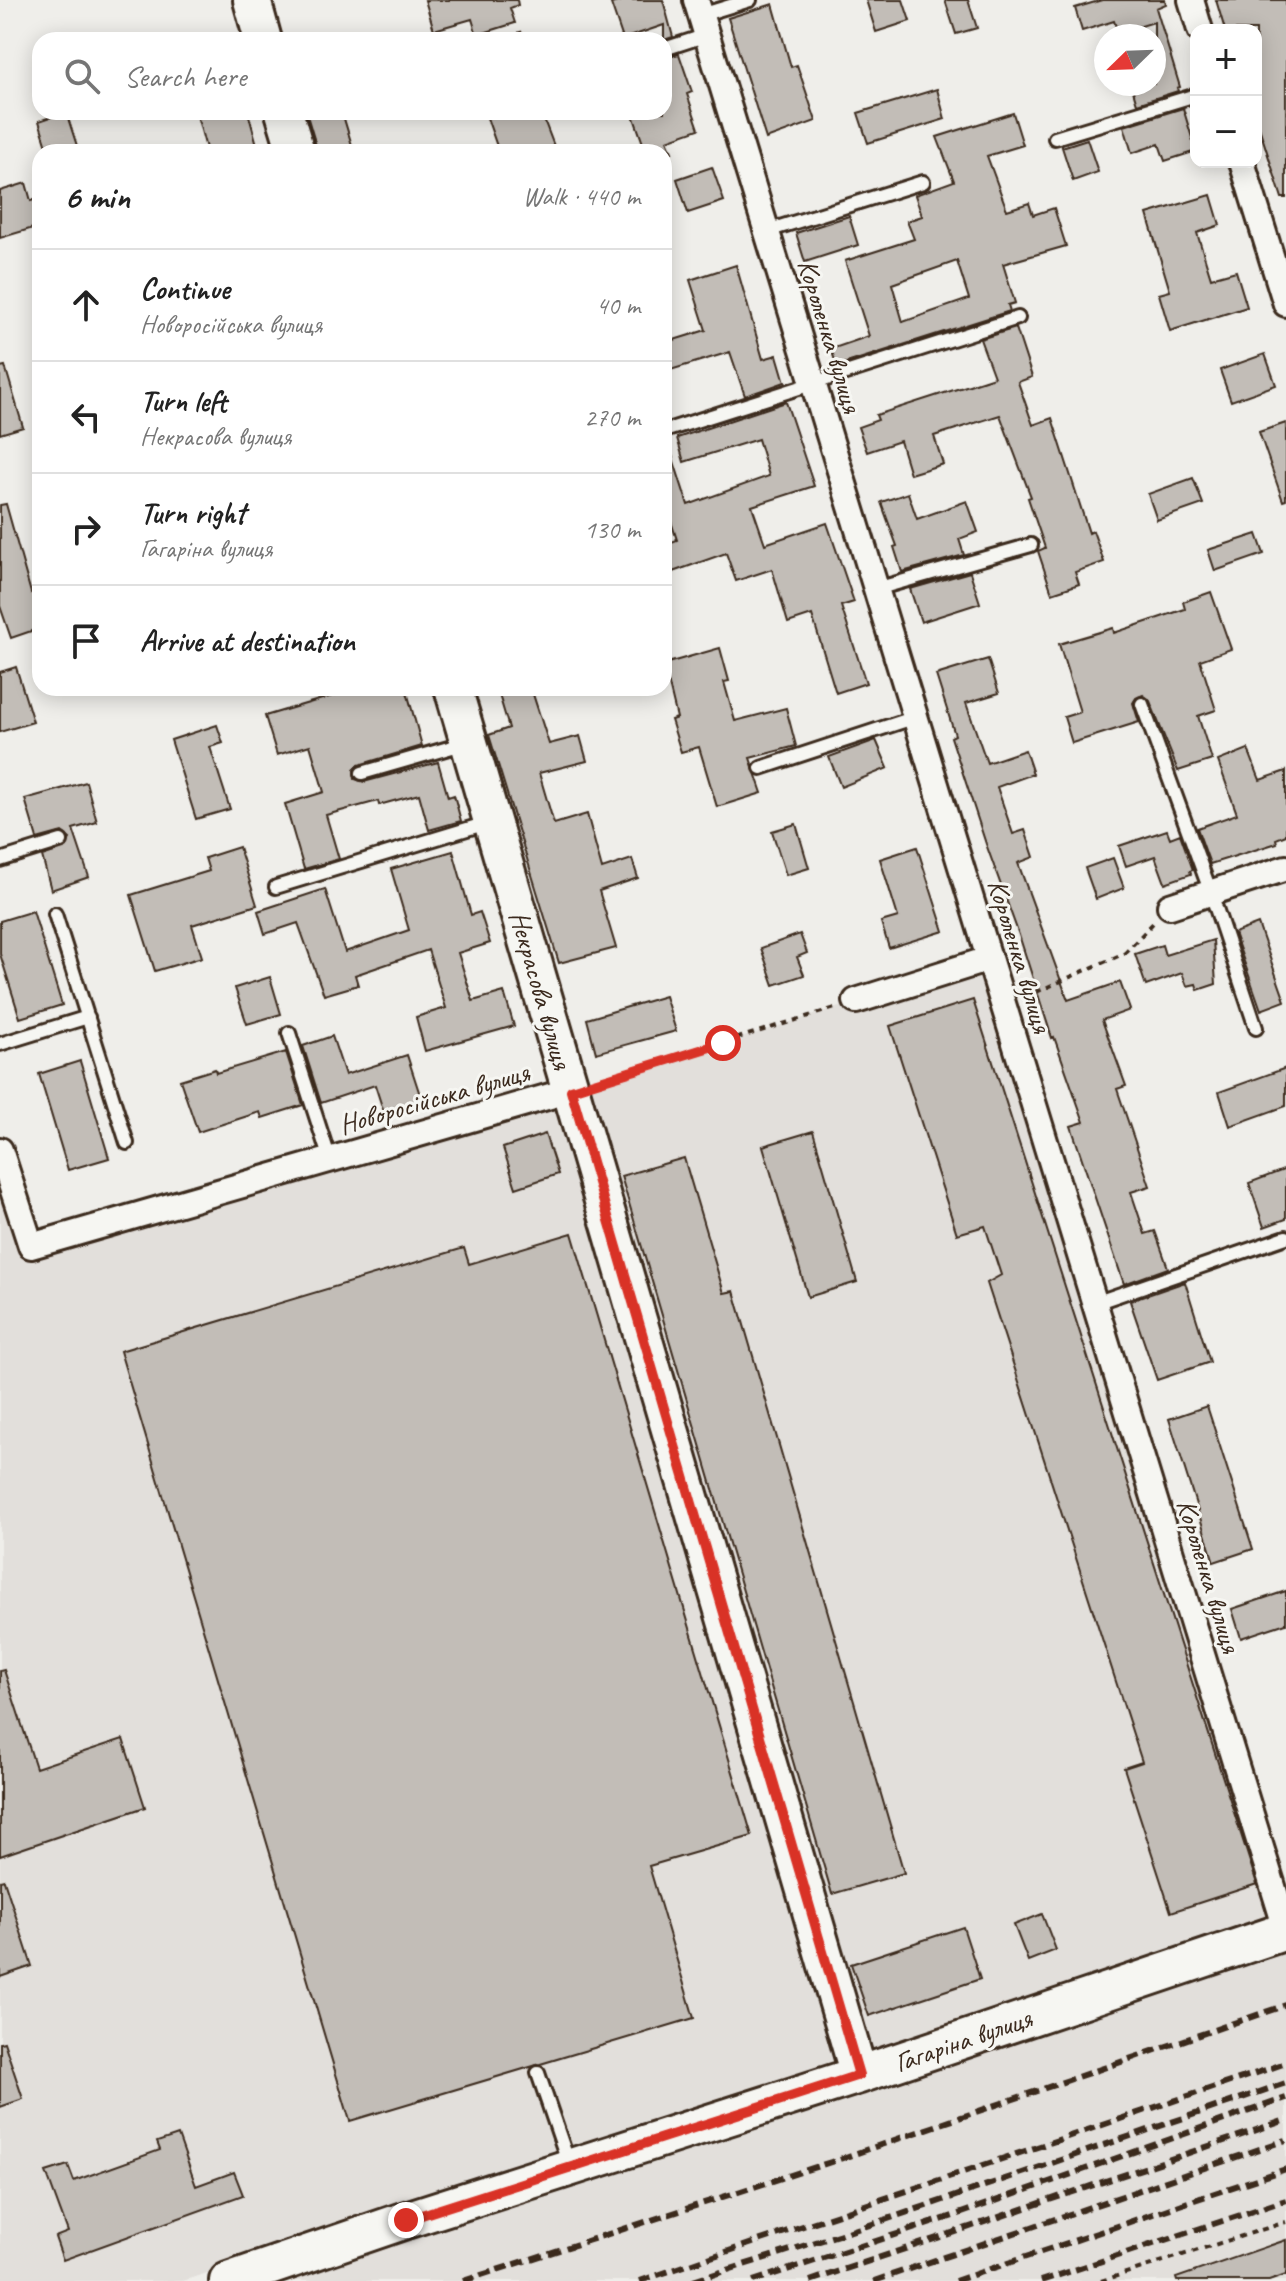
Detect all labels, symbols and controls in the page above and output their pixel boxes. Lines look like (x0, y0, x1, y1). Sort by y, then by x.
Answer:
north arrow (1094, 24, 1166, 96)
map controls (1190, 24, 1262, 168)
button: + (1190, 24, 1262, 96)
search box (32, 32, 672, 120)
icon: search (60, 54, 104, 98)
text: Search here (124, 57, 246, 95)
button: − (1190, 96, 1262, 168)
text: 6 min (64, 175, 130, 218)
text: Walk · 440 m (523, 180, 640, 213)
street label: Короленка вулиця (790, 255, 870, 418)
text: Continue (140, 270, 230, 308)
icon: ahead (64, 283, 108, 327)
text: 40 m (596, 289, 640, 322)
text: Новоросійська вулиця (140, 308, 322, 341)
text: Turn left (140, 382, 227, 420)
icon: left (64, 395, 108, 439)
text: 270 m (584, 401, 640, 434)
text: Некрасова вулиця (140, 420, 292, 453)
text: Turn right (140, 494, 245, 532)
icon: right (64, 507, 108, 551)
text: 130 m (584, 513, 640, 546)
text: Гагаріна вулиця (140, 532, 273, 565)
icon: arrive (64, 619, 108, 663)
text: Arrive at destination (140, 622, 355, 660)
street label: Короленка вулиця (980, 875, 1060, 1038)
street label: Некрасова вулиця (502, 907, 581, 1074)
route start (705, 1025, 741, 1061)
street label: Новоросійська вулиця (335, 1054, 534, 1142)
street label: Короленка вулиця (1169, 1495, 1249, 1658)
street label: Гагаріна вулиця (890, 2000, 1037, 2080)
route end (388, 2202, 424, 2238)

